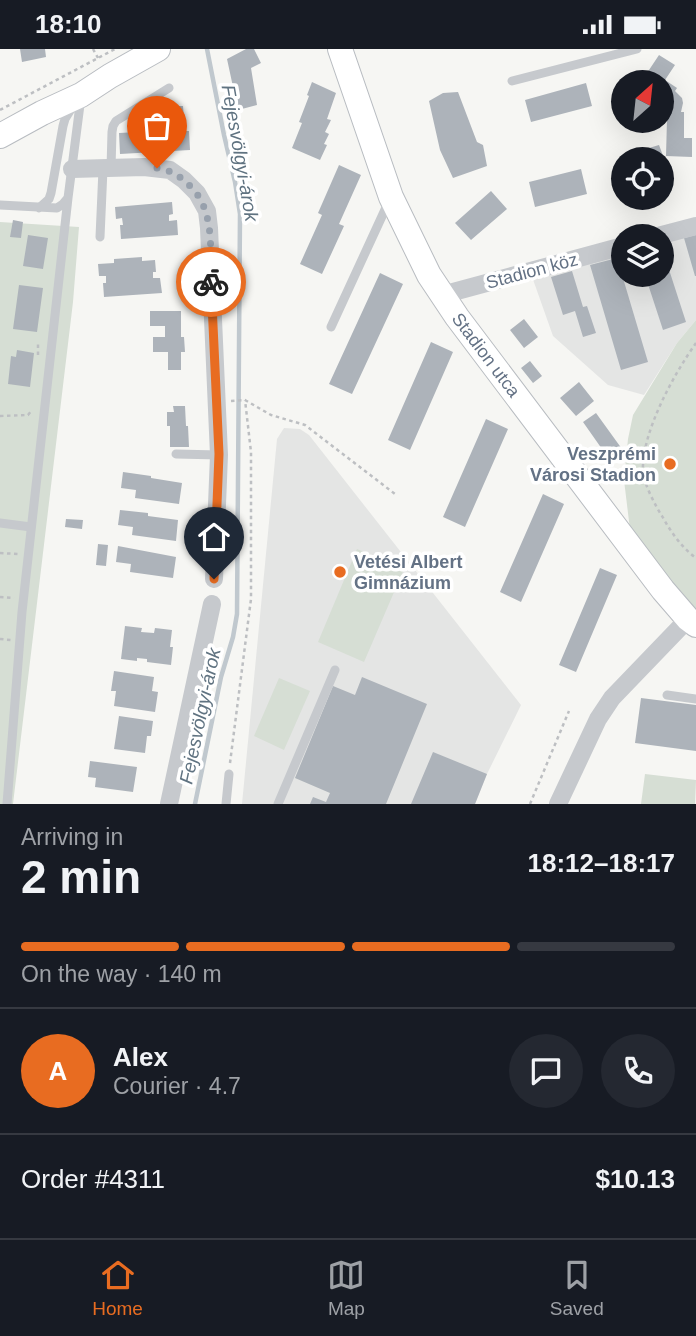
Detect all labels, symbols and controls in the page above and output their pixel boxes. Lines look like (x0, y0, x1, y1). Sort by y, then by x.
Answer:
text: 18:10 (35, 9, 102, 39)
north arrow (611, 70, 674, 133)
map controls (611, 70, 674, 287)
water label: Fejesvölgyi-árok (218, 83, 263, 224)
pin (127, 96, 187, 168)
icon: bag (138, 107, 176, 145)
button: locate (611, 147, 674, 210)
button: layers (611, 224, 674, 287)
courier (176, 247, 246, 317)
street label: Stadion köz (484, 249, 580, 293)
icon: bike (192, 263, 230, 301)
street label: Stadion utca (448, 309, 525, 402)
place label: Veszprémi Városi Stadion (530, 444, 656, 485)
marker: Veszprémi Városi Stadion (662, 456, 678, 472)
pin (184, 507, 244, 579)
icon: home (195, 518, 233, 556)
place label: Vetési Albert Gimnázium (354, 552, 462, 593)
marker: Vetési Albert Gimnázium (332, 564, 348, 580)
water label: Fejesvölgyi-árok (175, 645, 225, 786)
text: Arriving in (21, 824, 123, 850)
text: 18:12–18:17 (528, 848, 675, 878)
text: 2 min (21, 851, 141, 903)
text: On the way · 140 m (21, 961, 222, 987)
button: chat (509, 1034, 583, 1108)
button: phone (601, 1034, 675, 1108)
text: Alex (113, 1042, 168, 1072)
text: A (49, 1056, 67, 1086)
text: Courier · 4.7 (113, 1073, 241, 1099)
text: Order #4311 (21, 1164, 165, 1194)
text: $10.13 (595, 1164, 675, 1194)
tab: Home (92, 1256, 143, 1320)
tab: Map (327, 1256, 365, 1320)
tab: Saved (550, 1256, 604, 1320)

